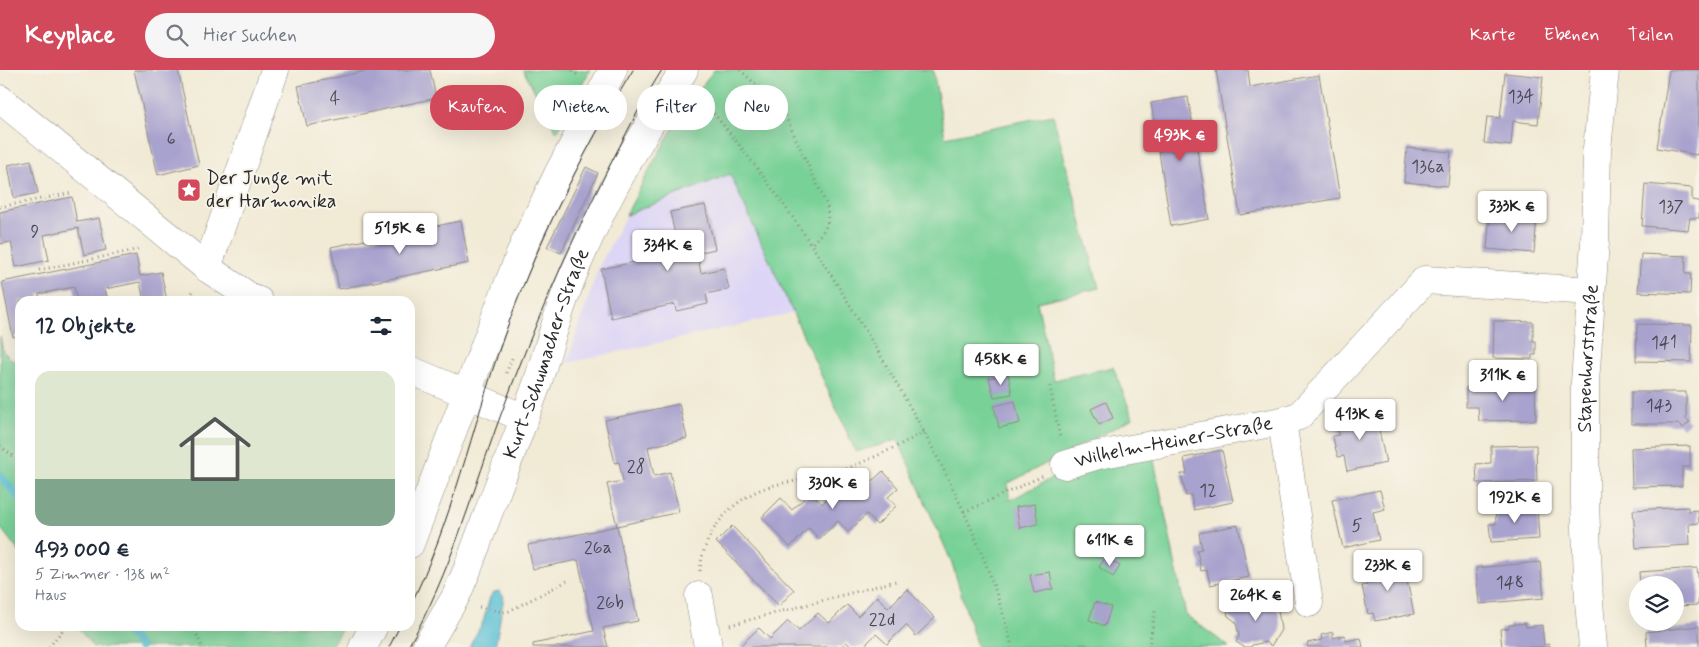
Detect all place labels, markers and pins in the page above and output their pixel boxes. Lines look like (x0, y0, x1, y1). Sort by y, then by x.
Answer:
pin: 493K € (1139, 119, 1221, 162)
place label: Der Junge mit der Harmonika (206, 165, 337, 215)
place icon: Der Junge mit der Harmonika (176, 177, 202, 203)
pin: 333K € (1471, 190, 1553, 233)
pin: 515K € (359, 212, 441, 255)
pin: 334K € (627, 230, 709, 272)
pin: 458K € (960, 344, 1042, 386)
pin: 311K € (1462, 360, 1544, 402)
pin: 413K € (1319, 398, 1401, 441)
pin: 330K € (792, 468, 874, 510)
pin: 192K € (1474, 482, 1556, 524)
pin: 611K € (1069, 524, 1151, 567)
pin: 233K € (1347, 550, 1429, 592)
pin: 264K € (1215, 580, 1297, 622)

